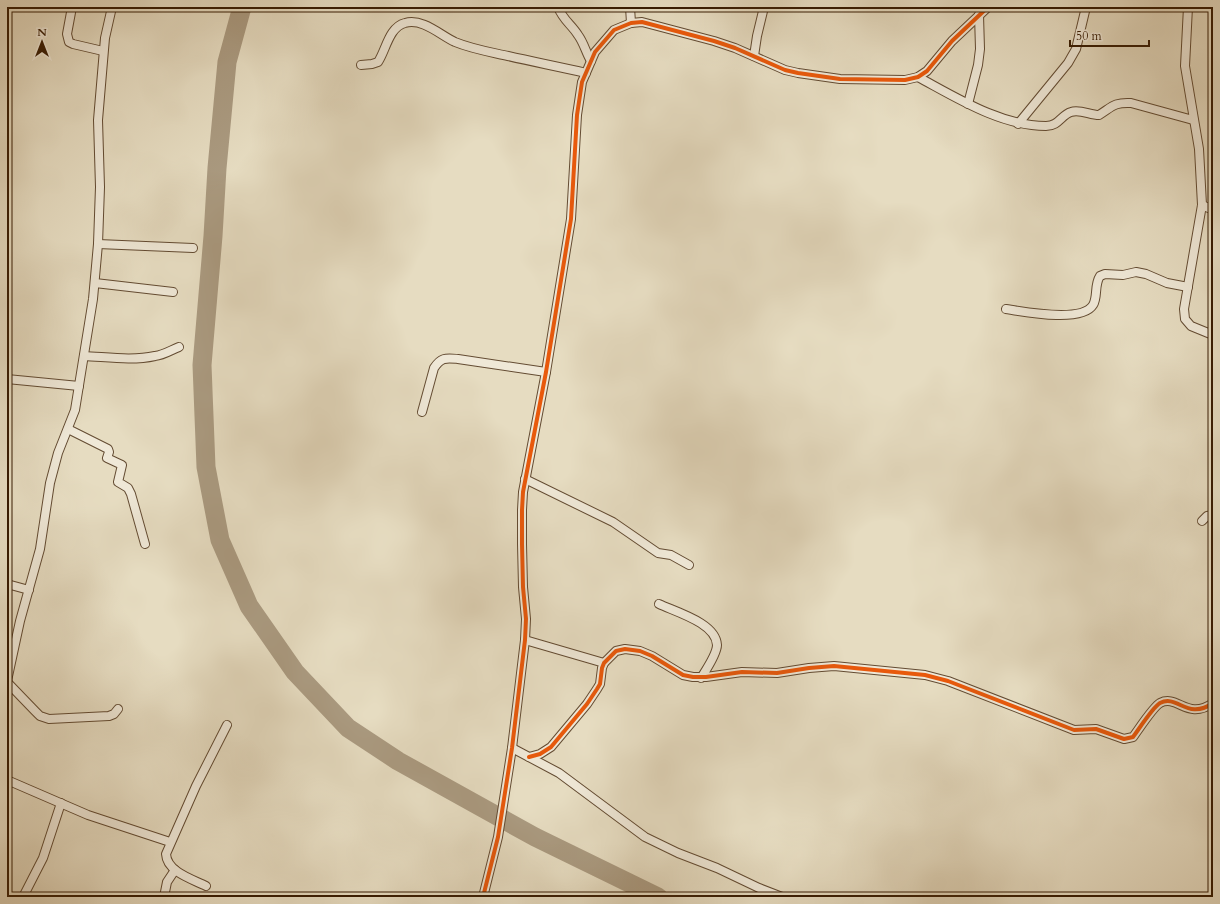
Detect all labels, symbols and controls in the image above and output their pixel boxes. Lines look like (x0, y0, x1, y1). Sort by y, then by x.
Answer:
north arrow (22, 22, 62, 62)
scale bar (1070, 22, 1149, 48)
text: N (37, 25, 47, 40)
text: 50 m (1076, 28, 1103, 44)

